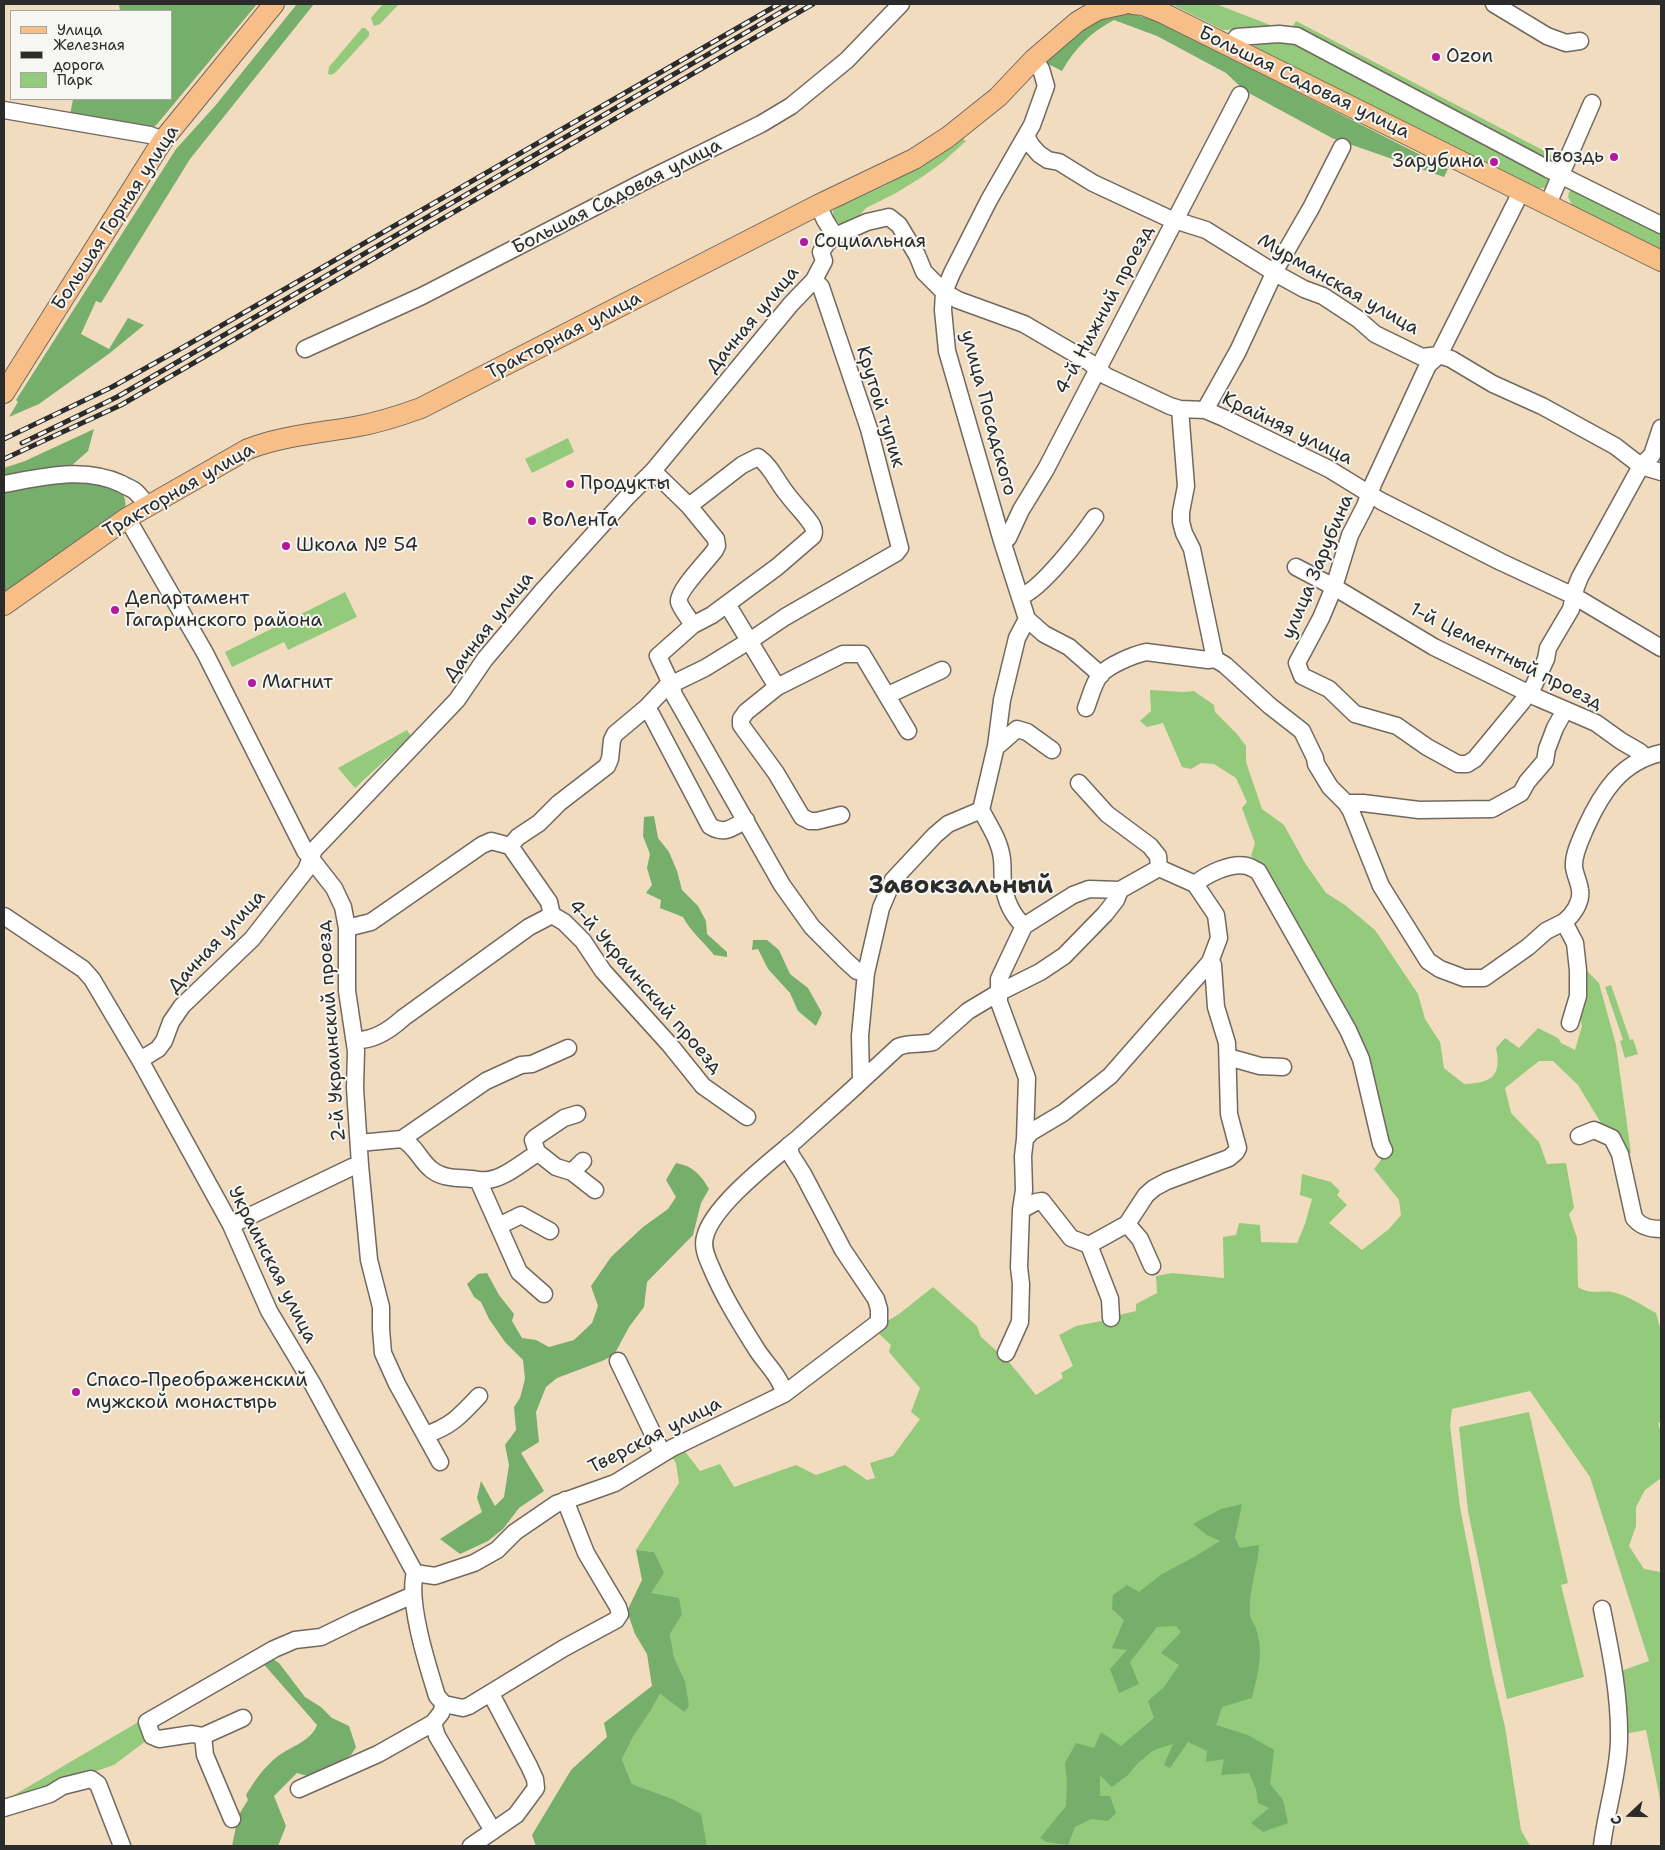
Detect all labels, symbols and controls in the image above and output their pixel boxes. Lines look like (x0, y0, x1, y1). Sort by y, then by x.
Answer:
legend (10, 10, 172, 100)
text: Улица (57, 20, 102, 40)
street label: Большая Садовая улица (1195, 22, 1413, 144)
text: Железная дорога (53, 35, 125, 75)
place label: Ozon (1446, 46, 1493, 68)
marker: Ozon (1430, 51, 1442, 63)
text: Парк (57, 70, 93, 90)
street label: Большая Горная улица (48, 121, 184, 315)
street label: Большая Садовая улица (508, 134, 726, 260)
place label: Гвоздь (1544, 146, 1604, 168)
place label: Зарубина (1393, 151, 1484, 173)
marker: Гвоздь (1608, 151, 1620, 163)
marker: Зарубина (1488, 156, 1500, 168)
street label: 4-й Нижний проезд (1051, 222, 1159, 398)
street label: Мурманская улица (1253, 229, 1423, 341)
place label: Социальная (814, 231, 926, 253)
marker: Социальная (798, 236, 810, 248)
street label: Дачная улица (702, 262, 804, 378)
street label: Тракторная улица (483, 287, 645, 385)
street label: улица Посадского (955, 328, 1021, 498)
street label: Крутой тупик (851, 343, 909, 471)
street label: Крайняя улица (1218, 388, 1356, 470)
street label: Тракторная улица (99, 438, 259, 544)
place label: Продукты (580, 473, 670, 495)
marker: Продукты (564, 478, 576, 490)
street label: улица Зарубина (1277, 491, 1359, 643)
place label: ВоЛенТа (542, 510, 618, 532)
marker: ВоЛенТа (526, 515, 538, 527)
place label: Школа № 54 (296, 535, 418, 557)
marker: Школа № 54 (280, 540, 292, 552)
street label: Дачная улица (439, 568, 539, 686)
place label: Департамент Гагаринского района (125, 588, 322, 632)
street label: 1-й Цементный проезд (1406, 598, 1606, 716)
marker: Департамент Гагаринского района (109, 604, 121, 616)
place label: Магнит (262, 672, 333, 694)
marker: Магнит (246, 677, 258, 689)
district label: Завокзальный (869, 873, 1053, 901)
street label: Дачная улица (163, 886, 271, 998)
street label: 4-й Украинский проезд (563, 895, 727, 1079)
street label: 2-й Украинский проезд (313, 920, 351, 1142)
street label: Украинская улица (223, 1183, 321, 1347)
place label: Спасо-Преображенский мужской монастырь (86, 1370, 308, 1414)
marker: Спасо-Преображенский мужской монастырь (70, 1386, 82, 1398)
street label: Тверская улица (585, 1393, 725, 1479)
north arrow (1605, 1790, 1655, 1840)
text: С (1606, 1813, 1626, 1828)

